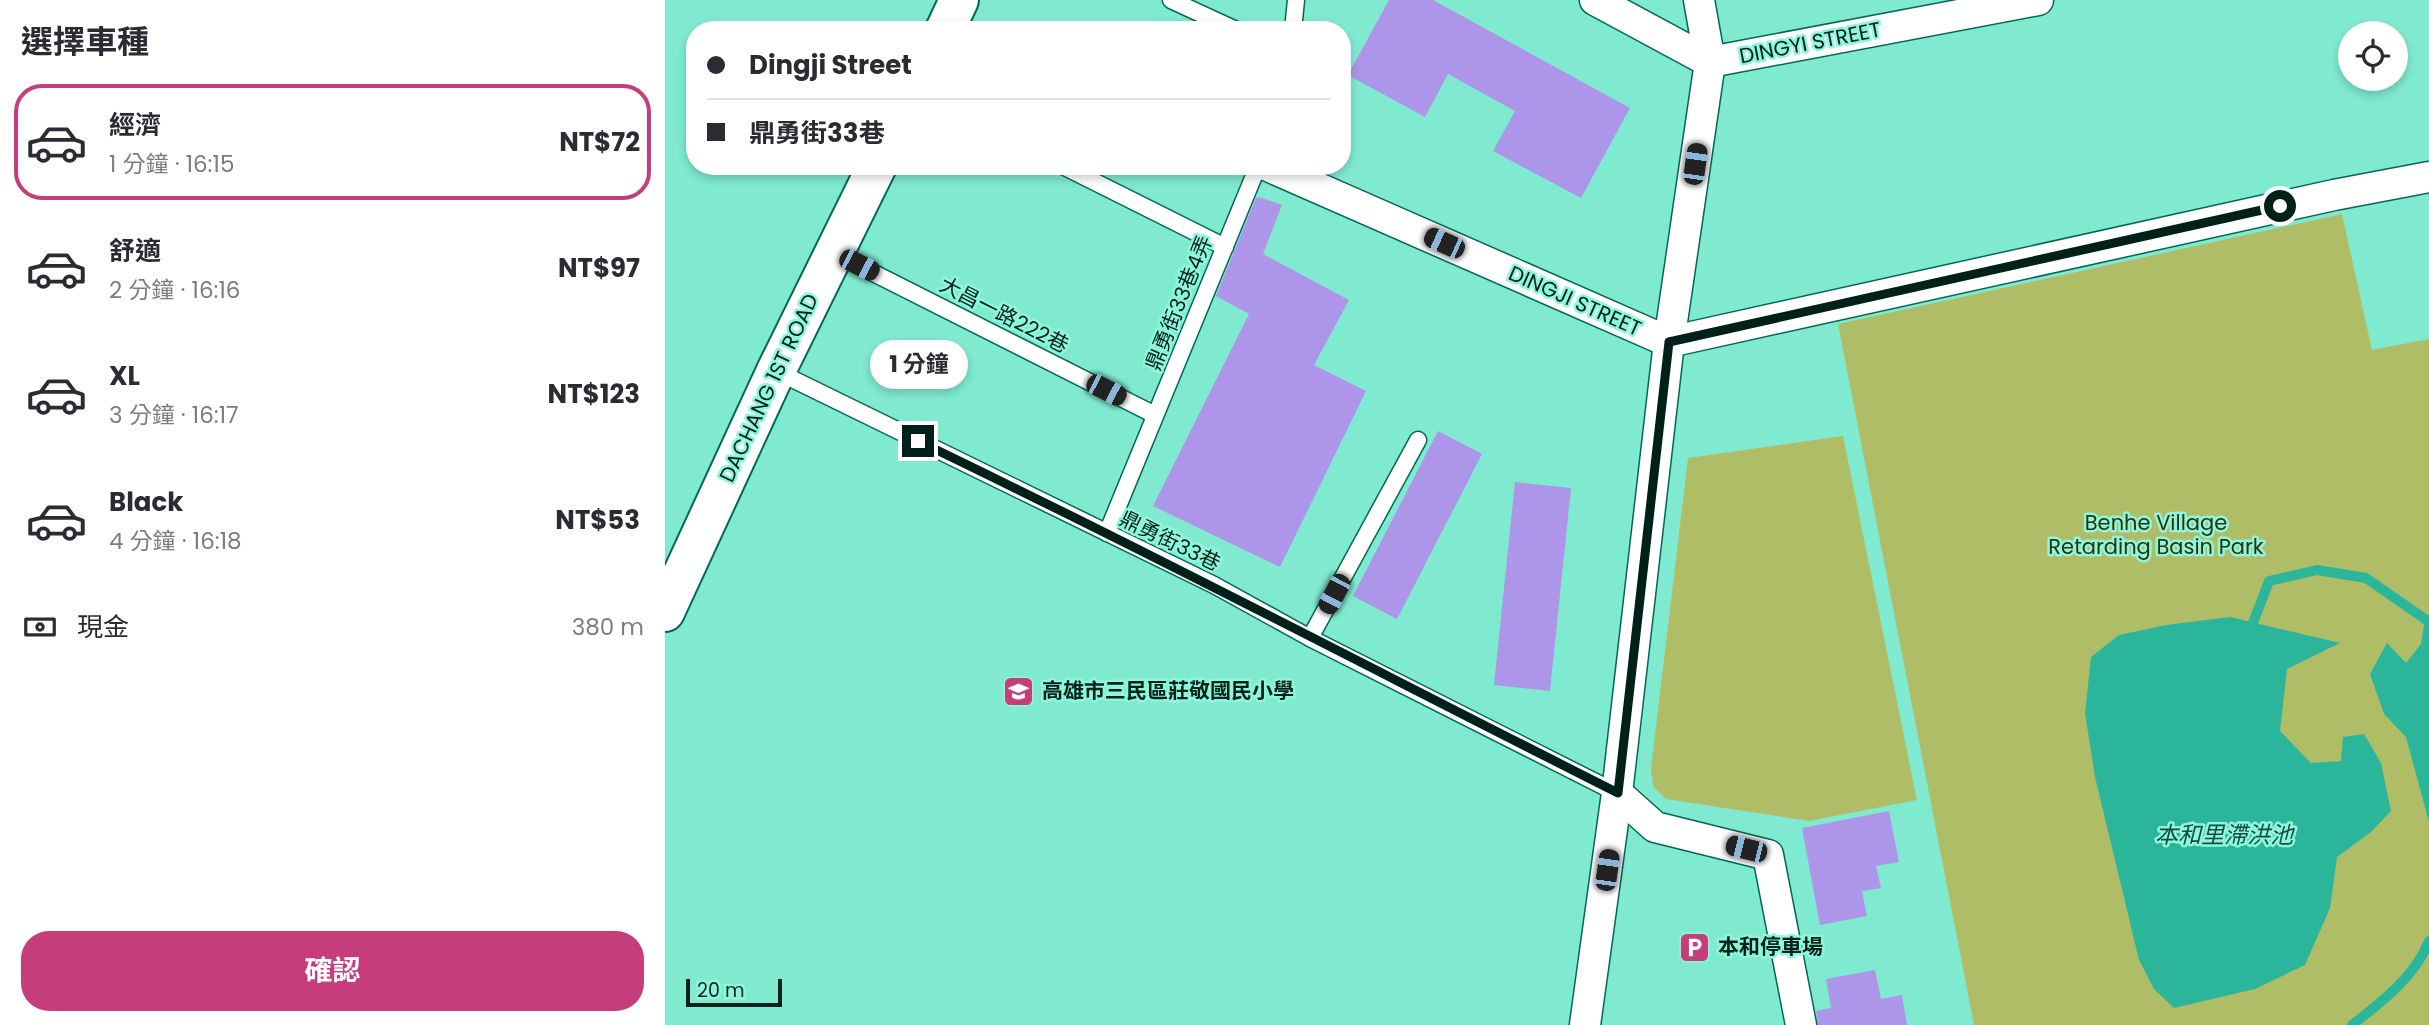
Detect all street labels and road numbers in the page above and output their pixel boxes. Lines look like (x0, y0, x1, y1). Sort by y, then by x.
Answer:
street label: DINGYI STREET (1737, 15, 1883, 70)
street label: 鼎勇街33巷4弄 (1138, 231, 1219, 375)
street label: DINGJI STREET (1504, 258, 1646, 343)
street label: 大昌一路222巷 (935, 270, 1074, 360)
street label: DACHANG 1ST ROAD (712, 289, 825, 487)
street label: 鼎勇街33巷 (1115, 504, 1225, 577)

